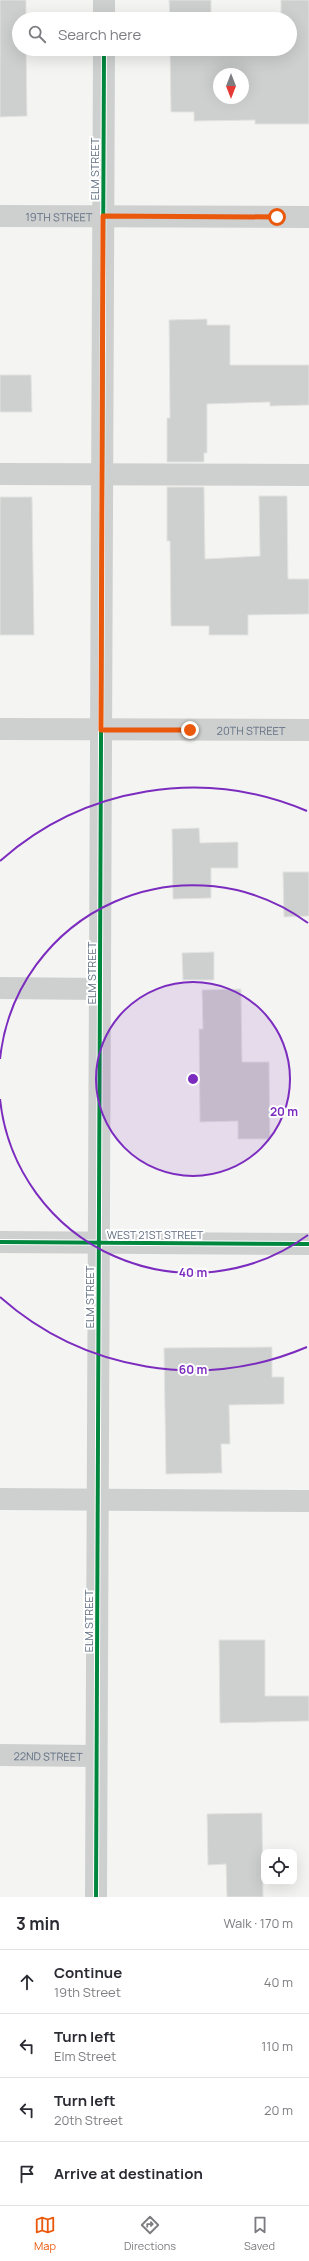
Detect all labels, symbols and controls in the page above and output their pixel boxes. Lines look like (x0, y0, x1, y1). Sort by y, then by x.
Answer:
search box (12, 12, 297, 56)
icon: search (26, 23, 48, 45)
text: Search here (58, 24, 141, 45)
north arrow (213, 68, 249, 104)
street label: ELM STREET (87, 137, 102, 200)
route start (268, 208, 286, 226)
street label: 19TH STREET (26, 209, 93, 224)
route end (181, 721, 199, 739)
street label: 20TH STREET (217, 722, 286, 737)
street label: ELM STREET (84, 941, 99, 1004)
centre of rings (186, 1072, 200, 1086)
text: 20 m (270, 1103, 298, 1120)
street label: WEST 21ST STREET (107, 1227, 204, 1242)
text: 40 m (179, 1264, 207, 1281)
street label: ELM STREET (82, 1265, 97, 1328)
text: 60 m (179, 1361, 207, 1378)
street label: ELM STREET (81, 1589, 96, 1652)
street label: 22ND STREET (13, 1748, 83, 1763)
map controls (261, 1849, 297, 1885)
button: locate (261, 1849, 297, 1885)
text: 3 min (16, 1912, 60, 1935)
text: Walk · 170 m (223, 1914, 293, 1932)
text: Continue (54, 1962, 122, 1983)
icon: ahead (16, 1971, 38, 1993)
text: 40 m (264, 1973, 293, 1991)
text: 19th Street (54, 1983, 121, 2001)
text: Turn left (54, 2026, 116, 2047)
icon: left (16, 2035, 38, 2057)
text: 110 m (261, 2037, 293, 2055)
text: Elm Street (54, 2047, 116, 2065)
text: Turn left (54, 2090, 116, 2111)
icon: left (16, 2099, 38, 2121)
text: 20 m (264, 2101, 293, 2119)
text: 20th Street (54, 2111, 123, 2129)
icon: arrive (16, 2163, 38, 2185)
text: Arrive at destination (54, 2163, 203, 2184)
tab: Map (34, 2214, 56, 2253)
tab: Directions (124, 2214, 176, 2253)
tab: Saved (244, 2214, 275, 2253)

